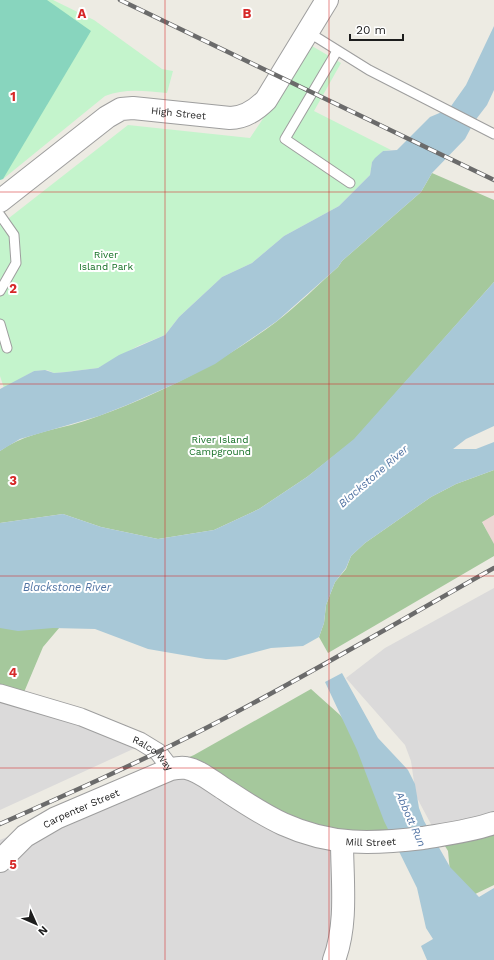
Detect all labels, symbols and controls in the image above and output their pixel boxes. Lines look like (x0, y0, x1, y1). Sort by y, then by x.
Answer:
text: A (78, 6, 87, 21)
text: B (243, 6, 252, 21)
scale bar (350, 16, 403, 42)
text: 20 m (356, 23, 386, 37)
text: 1 (10, 89, 16, 104)
street label: High Street (151, 105, 207, 122)
park label: River Island Park (79, 249, 133, 272)
text: 2 (9, 281, 17, 296)
park label: River Island Campground (189, 434, 251, 457)
water label: Blackstone River (336, 442, 411, 510)
text: 3 (9, 473, 17, 488)
water label: Blackstone River (23, 581, 112, 594)
text: 4 (9, 665, 18, 680)
street label: Ralco Way (131, 734, 176, 774)
street label: Carpenter Street (41, 786, 122, 830)
water label: Abbott Run (392, 789, 428, 849)
street label: Mill Street (345, 836, 397, 848)
text: 5 (9, 857, 17, 872)
north arrow (16, 904, 56, 944)
text: N (35, 923, 50, 938)

